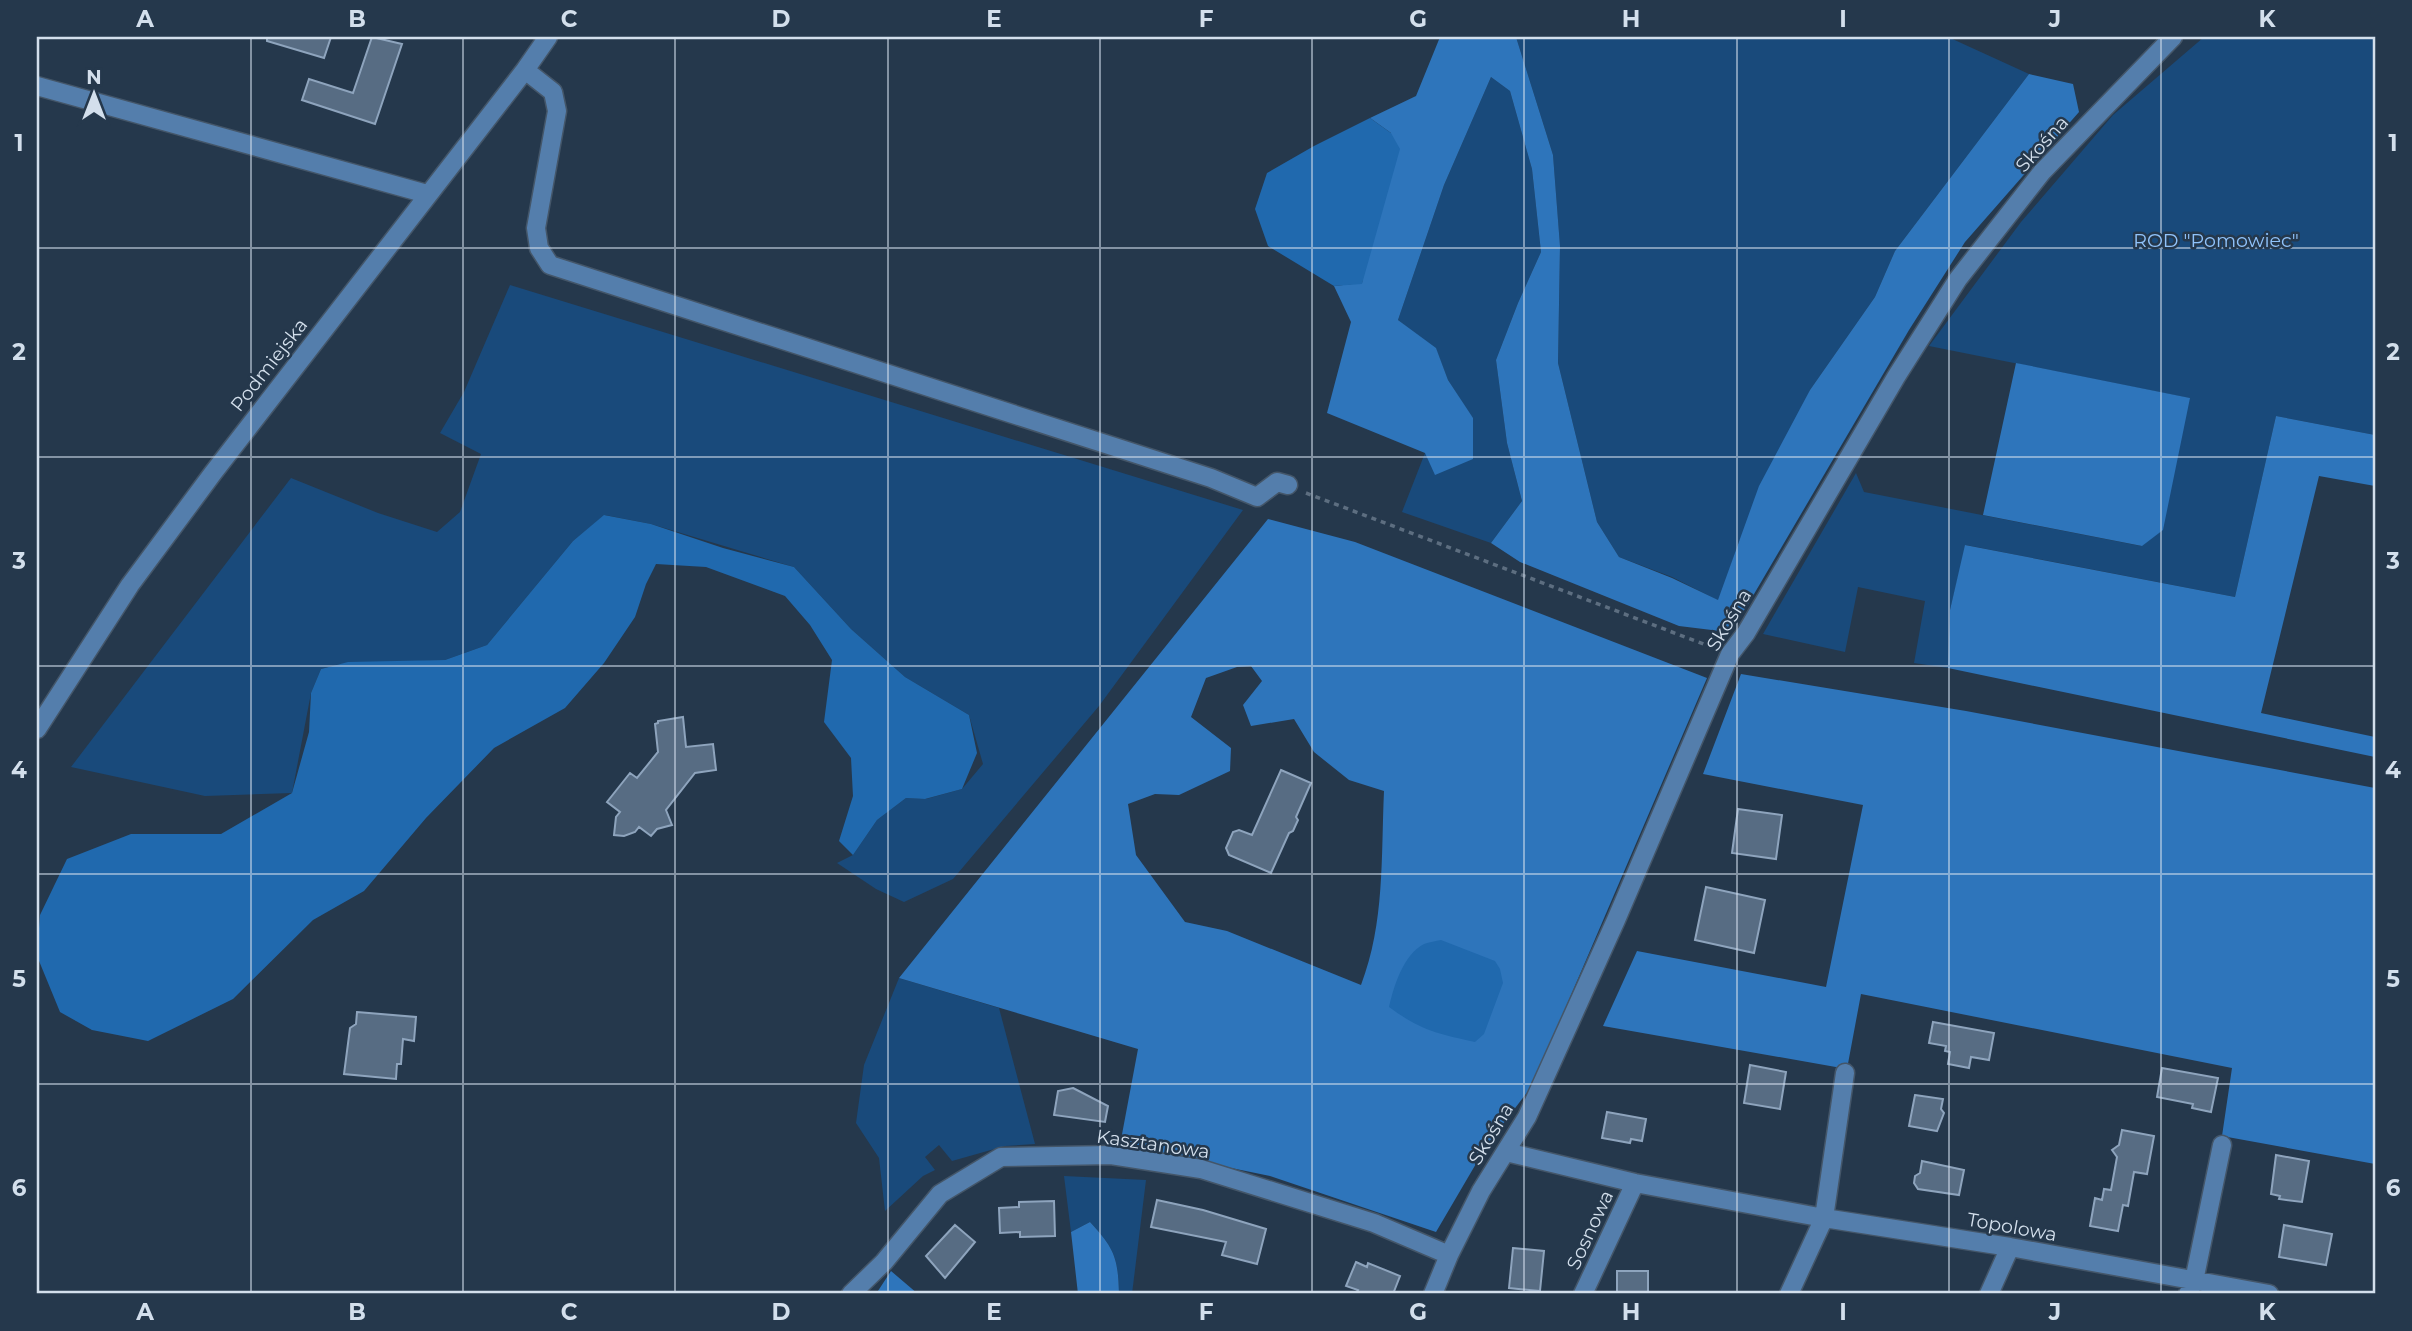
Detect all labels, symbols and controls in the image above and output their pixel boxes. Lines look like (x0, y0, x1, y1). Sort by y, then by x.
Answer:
text: A (135, 5, 154, 33)
text: B (348, 5, 366, 33)
text: C (561, 5, 578, 33)
text: D (772, 5, 791, 33)
text: E (986, 5, 1002, 33)
text: F (1199, 5, 1214, 33)
text: G (1409, 5, 1427, 33)
text: H (1622, 5, 1640, 33)
text: I (1839, 5, 1847, 33)
text: J (2048, 5, 2061, 33)
text: K (2258, 5, 2276, 33)
north arrow (60, 60, 130, 130)
text: N (86, 66, 102, 89)
street label: Skośna (2011, 111, 2073, 177)
text: 1 (14, 129, 24, 157)
text: 1 (2388, 129, 2398, 157)
park label: ROD "Pomowiec" (2133, 229, 2299, 252)
street label: Podmiejska (226, 314, 312, 416)
text: 2 (12, 338, 26, 366)
text: 2 (2386, 338, 2400, 366)
text: 3 (11, 547, 26, 575)
text: 3 (2385, 547, 2400, 575)
street label: Skośna (1702, 585, 1756, 655)
text: 4 (11, 756, 27, 784)
text: 4 (2385, 756, 2401, 784)
text: 5 (12, 965, 26, 993)
text: 5 (2386, 965, 2400, 993)
street label: Skośna (1464, 1099, 1518, 1169)
street label: Kasztanowa (1095, 1125, 1211, 1163)
text: 6 (12, 1174, 27, 1202)
text: 6 (2386, 1174, 2401, 1202)
street label: Sosnowa (1562, 1187, 1618, 1273)
street label: Topolowa (1965, 1208, 2059, 1246)
text: A (135, 1298, 154, 1326)
text: B (348, 1298, 366, 1326)
text: C (561, 1298, 578, 1326)
text: D (772, 1298, 791, 1326)
text: E (986, 1298, 1002, 1326)
text: F (1199, 1298, 1214, 1326)
text: G (1409, 1298, 1427, 1326)
text: H (1622, 1298, 1640, 1326)
text: I (1839, 1298, 1847, 1326)
text: J (2048, 1298, 2061, 1326)
text: K (2258, 1298, 2276, 1326)

